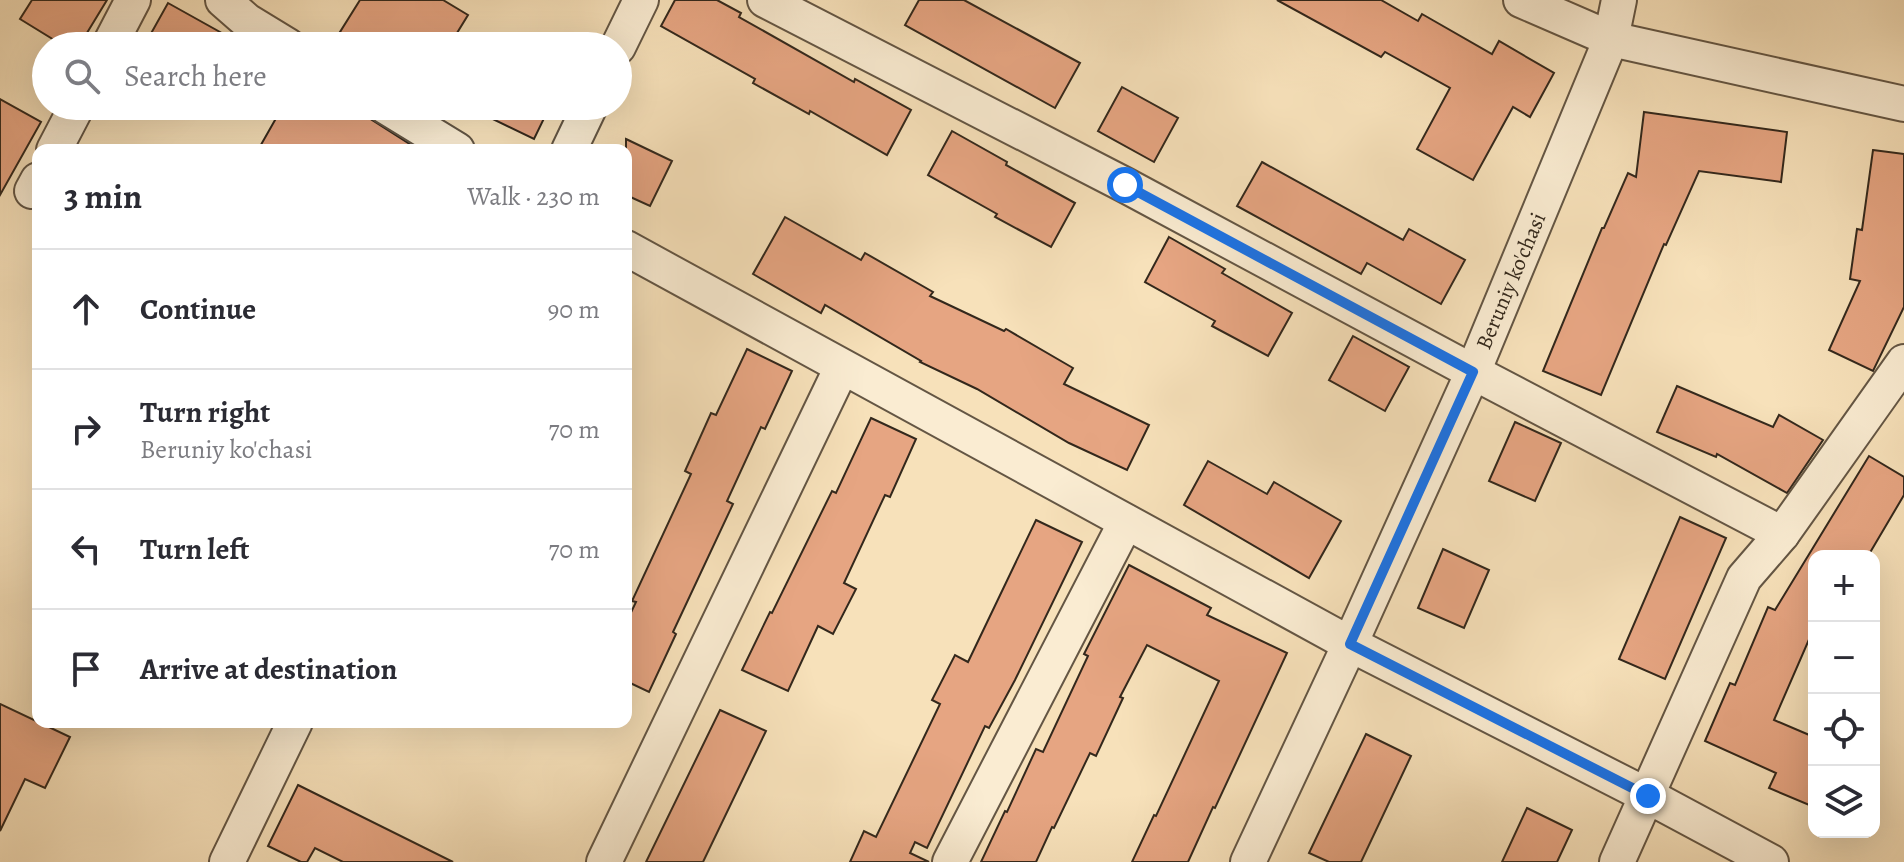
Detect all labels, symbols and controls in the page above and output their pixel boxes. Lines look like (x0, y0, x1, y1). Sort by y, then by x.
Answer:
search box (32, 32, 632, 120)
icon: search (60, 54, 104, 98)
text: Search here (124, 56, 267, 96)
route start (1107, 167, 1143, 203)
text: 3 min (64, 173, 142, 220)
text: Walk · 230 m (467, 179, 600, 214)
street label: Beruniy ko'chasi (1469, 208, 1553, 354)
icon: ahead (64, 287, 108, 331)
text: Continue (140, 289, 256, 329)
text: 90 m (548, 292, 600, 327)
text: Turn right (140, 392, 270, 432)
icon: right (64, 407, 108, 451)
text: 70 m (548, 412, 600, 447)
text: Beruniy ko'chasi (140, 432, 312, 467)
icon: left (64, 527, 108, 571)
text: Turn left (140, 529, 249, 569)
text: 70 m (548, 532, 600, 567)
map controls (1808, 550, 1880, 838)
button: + (1808, 550, 1880, 622)
button: − (1808, 622, 1880, 694)
icon: arrive (64, 647, 108, 691)
text: Arrive at destination (140, 649, 397, 689)
button: locate (1808, 694, 1880, 766)
button: layers (1808, 766, 1880, 838)
route end (1630, 778, 1666, 814)

